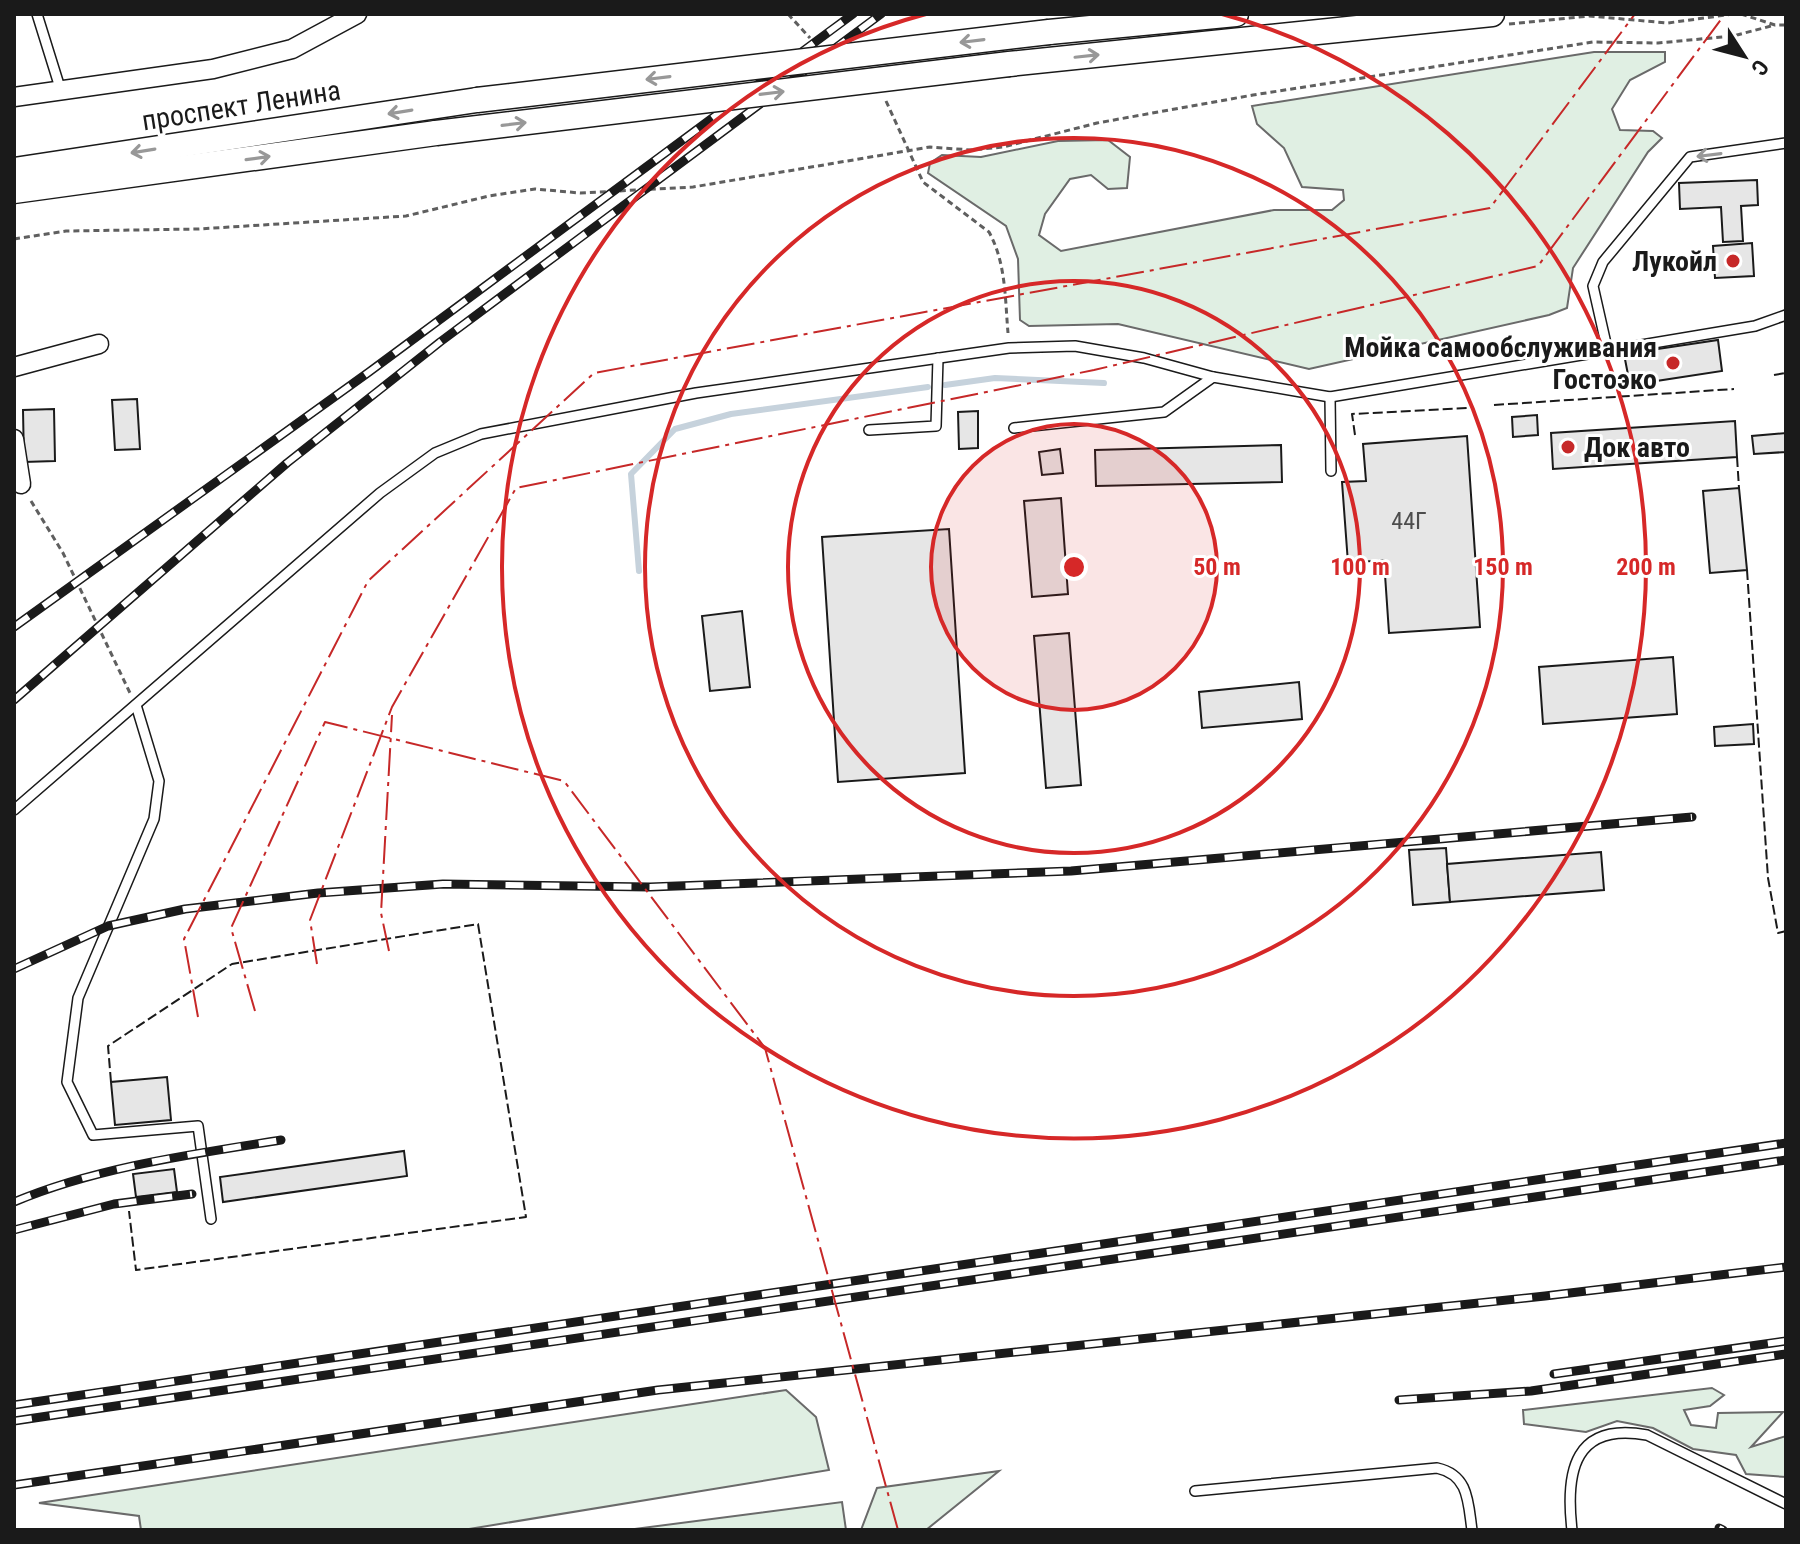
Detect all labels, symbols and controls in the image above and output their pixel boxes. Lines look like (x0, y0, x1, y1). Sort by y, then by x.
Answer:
north arrow (1704, 16, 1784, 96)
one-way arrow (960, 34, 985, 49)
one-way arrow (1073, 49, 1100, 64)
text: С (1746, 55, 1774, 80)
one-way arrow (645, 71, 672, 86)
street label: проспект Ленина (139, 73, 343, 137)
one-way arrow (758, 85, 785, 100)
one-way arrow (388, 105, 413, 120)
one-way arrow (500, 116, 527, 131)
one-way arrow (131, 144, 156, 159)
one-way arrow (1697, 148, 1722, 163)
one-way arrow (245, 150, 270, 165)
place label: Лукойл (1632, 245, 1717, 278)
marker: Лукойл (1724, 252, 1742, 270)
place label: Мойка самообслуживания Гостоэко (1344, 331, 1657, 396)
marker: Мойка самообслуживания Гостоэко (1664, 354, 1682, 372)
place label: Док авто (1584, 431, 1690, 464)
marker: Док авто (1559, 438, 1577, 456)
house number: 44Г (1391, 507, 1427, 535)
centre of rings (1060, 553, 1088, 581)
text: 50 m (1193, 553, 1241, 581)
text: 100 m (1330, 553, 1390, 581)
text: 150 m (1473, 553, 1533, 581)
text: 200 m (1616, 553, 1676, 581)

